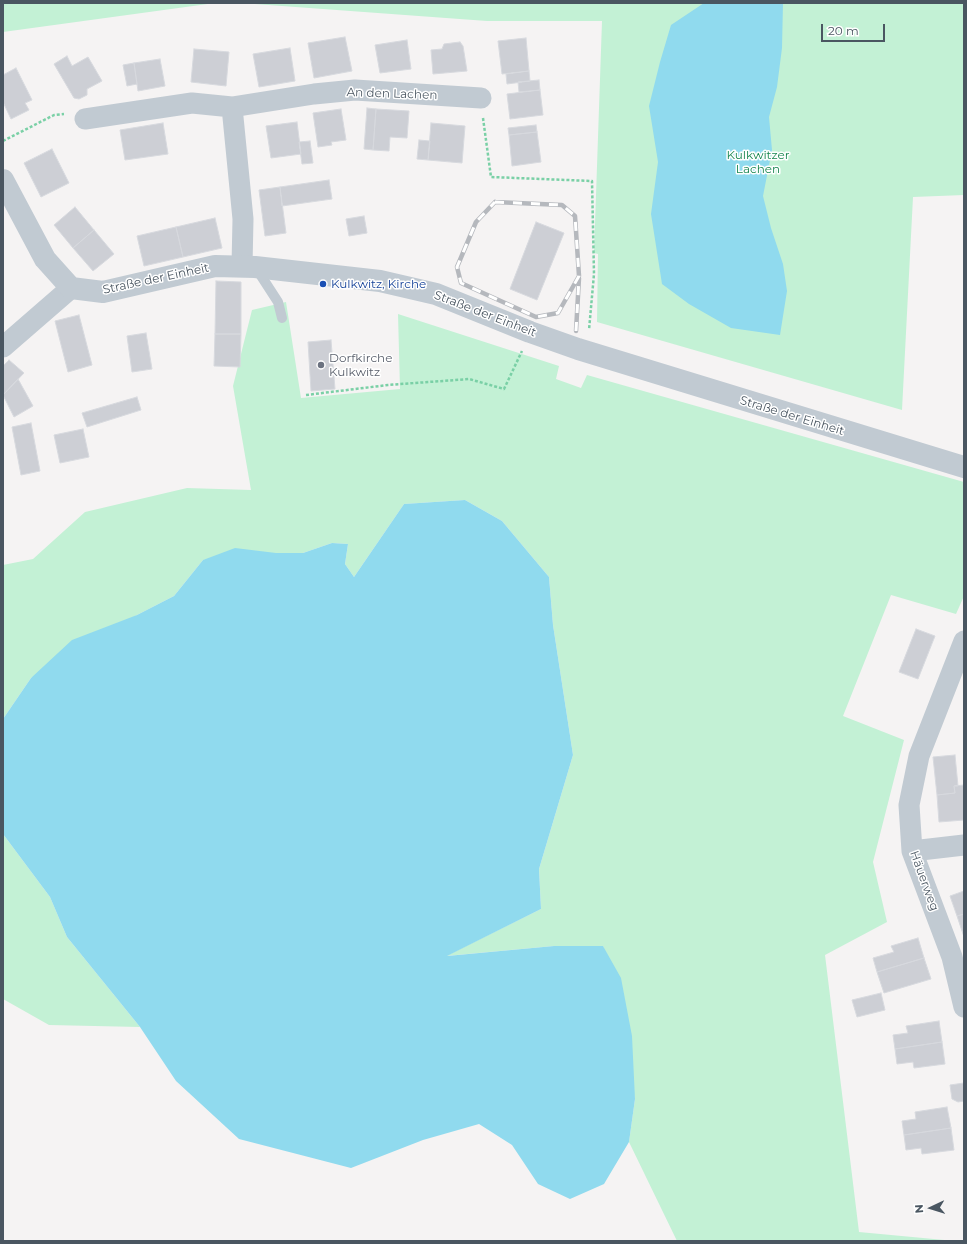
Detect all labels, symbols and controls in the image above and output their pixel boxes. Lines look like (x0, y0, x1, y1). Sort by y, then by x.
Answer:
scale bar (823, 16, 887, 42)
text: 20 m (828, 23, 859, 38)
street label: An den Lachen (346, 85, 438, 103)
park label: Kulkwitzer Lachen (726, 148, 790, 176)
street label: Straße der Einheit (102, 261, 210, 297)
place label: Kulkwitz, Kirche (331, 277, 426, 291)
marker: Kulkwitz, Kirche (318, 279, 328, 289)
street label: Straße der Einheit (432, 288, 538, 340)
place label: Dorfkirche Kulkwitz (329, 351, 392, 379)
marker: Dorfkirche Kulkwitz (316, 360, 326, 370)
street label: Straße der Einheit (738, 393, 846, 439)
street label: Häuerweg (906, 849, 942, 913)
north arrow (911, 1188, 951, 1228)
text: N (912, 1204, 926, 1214)

